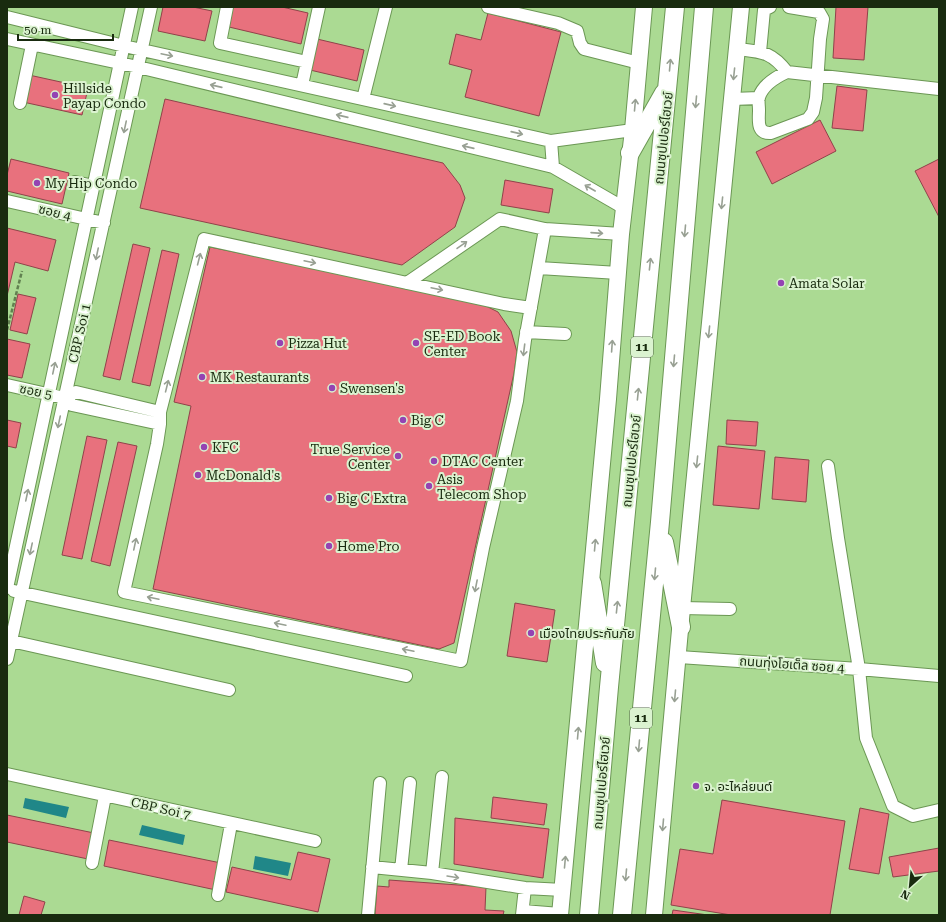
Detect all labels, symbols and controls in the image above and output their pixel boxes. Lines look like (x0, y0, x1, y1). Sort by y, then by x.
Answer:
scale bar (18, 16, 113, 42)
text: 50 m (24, 23, 51, 37)
one-way arrow (161, 52, 174, 60)
one-way arrow (666, 59, 673, 72)
one-way arrow (731, 67, 738, 80)
place label: Hillside Payap Condo (63, 81, 146, 111)
one-way arrow (209, 82, 222, 89)
marker: Hillside Payap Condo (50, 90, 60, 100)
street label: ถนนซุปเปอร์ไฮเวย์ (651, 91, 676, 185)
one-way arrow (693, 95, 700, 108)
one-way arrow (631, 99, 639, 112)
one-way arrow (383, 101, 396, 109)
one-way arrow (336, 112, 349, 120)
one-way arrow (120, 120, 128, 133)
one-way arrow (510, 129, 523, 137)
one-way arrow (462, 142, 475, 150)
place label: My Hip Condo (45, 176, 137, 191)
marker: My Hip Condo (32, 178, 42, 188)
one-way arrow (584, 184, 596, 192)
one-way arrow (718, 196, 725, 209)
street label: ซอย 4 (37, 201, 73, 224)
one-way arrow (682, 224, 689, 237)
one-way arrow (590, 229, 603, 236)
one-way arrow (457, 241, 468, 249)
one-way arrow (92, 247, 100, 260)
one-way arrow (196, 253, 203, 266)
one-way arrow (303, 258, 316, 266)
one-way arrow (647, 258, 654, 271)
place label: Amata Solar (789, 276, 865, 291)
marker: Amata Solar (776, 278, 786, 288)
one-way arrow (430, 286, 443, 294)
street label: CBP Soi 1 (65, 302, 94, 364)
one-way arrow (705, 325, 713, 338)
place label: SE-ED Book Center (424, 329, 501, 359)
place label: Pizza Hut (288, 336, 347, 351)
road number: 11 (631, 337, 653, 357)
marker: Pizza Hut (275, 338, 285, 348)
marker: SE-ED Book Center (411, 338, 421, 348)
one-way arrow (609, 340, 616, 353)
one-way arrow (520, 343, 528, 356)
one-way arrow (670, 354, 678, 367)
one-way arrow (51, 362, 59, 375)
place label: MK Restaurants (210, 370, 309, 385)
marker: MK Restaurants (197, 372, 207, 382)
one-way arrow (164, 379, 171, 392)
street label: ซอย 5 (18, 381, 54, 402)
place label: Swensen's (340, 381, 404, 396)
marker: Swensen's (327, 383, 337, 393)
one-way arrow (634, 388, 641, 401)
place label: Big C (411, 413, 444, 428)
street label: ถนนซุปเปอร์ไฮเวย์ (619, 414, 644, 508)
one-way arrow (55, 415, 63, 428)
marker: Big C (398, 415, 408, 425)
place label: KFC (212, 440, 239, 455)
marker: KFC (199, 442, 209, 452)
place label: True Service Center (310, 442, 391, 472)
marker: True Service Center (393, 451, 403, 461)
place label: DTAC Center (442, 454, 524, 469)
one-way arrow (693, 455, 700, 468)
marker: DTAC Center (429, 456, 439, 466)
place label: McDonald's (206, 468, 280, 483)
marker: McDonald's (193, 470, 203, 480)
place label: Asis Telecom Shop (437, 472, 526, 502)
marker: Asis Telecom Shop (424, 481, 434, 491)
one-way arrow (24, 489, 32, 502)
place label: Big C Extra (337, 491, 406, 506)
marker: Big C Extra (324, 493, 334, 503)
one-way arrow (131, 537, 139, 550)
one-way arrow (591, 538, 599, 551)
place label: Home Pro (337, 539, 400, 554)
marker: Home Pro (324, 541, 334, 551)
one-way arrow (27, 542, 35, 555)
one-way arrow (651, 567, 659, 580)
one-way arrow (471, 579, 479, 592)
one-way arrow (147, 593, 160, 601)
one-way arrow (613, 601, 621, 614)
one-way arrow (274, 619, 287, 627)
place label: เมืองไทยประกันภัย (539, 626, 635, 641)
marker: เมืองไทยประกันภัย (526, 628, 536, 638)
one-way arrow (402, 645, 415, 653)
street label: ถนนทุ่งโฮเต็ล ซอย 4 (739, 653, 846, 676)
one-way arrow (671, 689, 679, 702)
road number: 11 (630, 708, 652, 728)
one-way arrow (574, 727, 581, 740)
street label: ถนนซุปเปอร์ไฮเวย์ (590, 736, 613, 830)
one-way arrow (635, 739, 642, 752)
place label: จ. อะไหล่ยนต์ (704, 779, 772, 794)
marker: จ. อะไหล่ยนต์ (691, 781, 701, 791)
street label: CBP Soi 7 (130, 794, 192, 823)
one-way arrow (659, 818, 666, 831)
one-way arrow (562, 856, 569, 869)
north arrow (890, 866, 930, 906)
one-way arrow (623, 868, 630, 881)
one-way arrow (446, 873, 459, 881)
text: N (898, 887, 912, 902)

